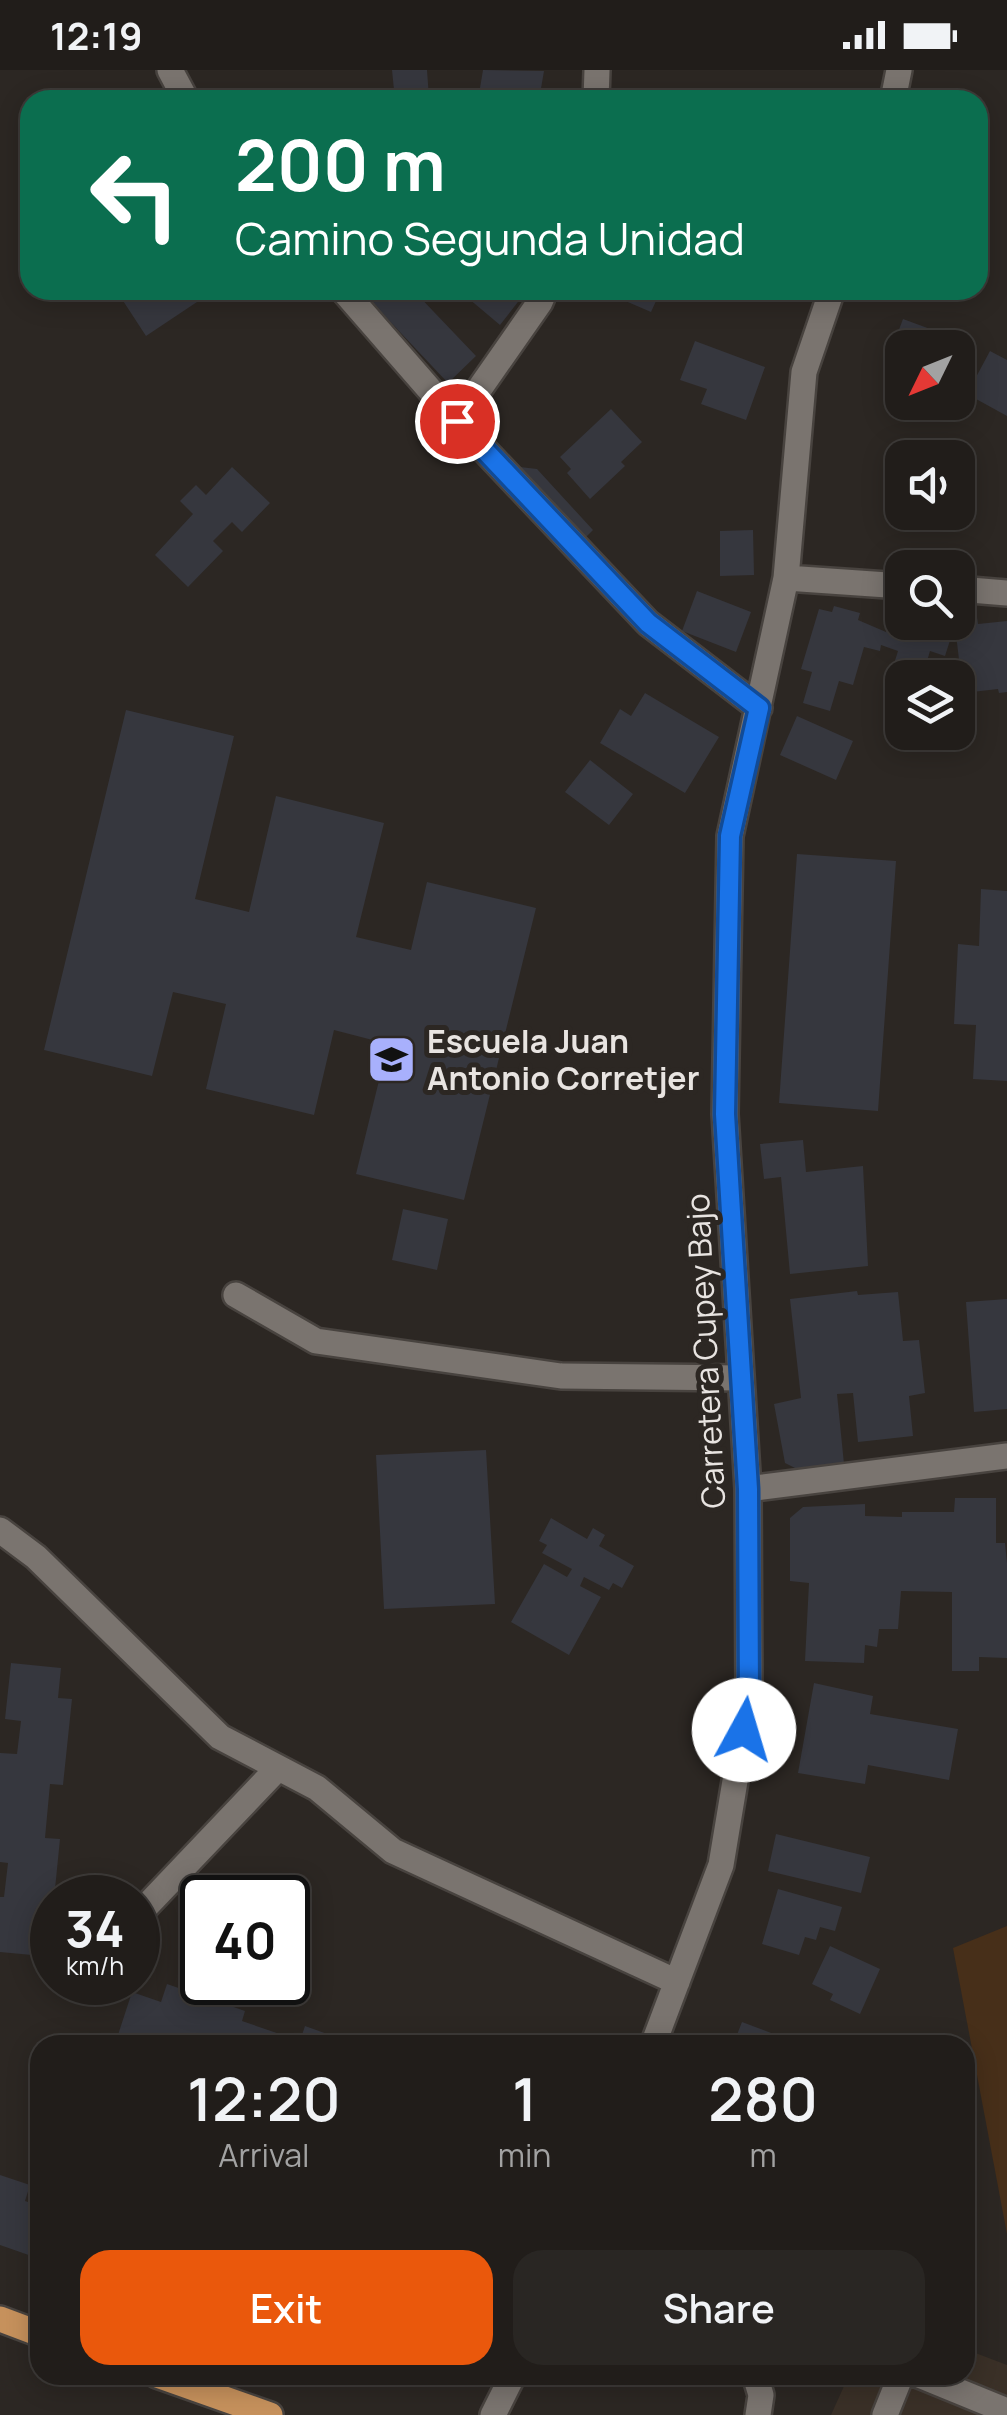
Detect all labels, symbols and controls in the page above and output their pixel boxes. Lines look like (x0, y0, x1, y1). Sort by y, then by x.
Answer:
text: 12:19 (50, 9, 143, 61)
text: 200 m (235, 116, 446, 212)
icon: left (70, 130, 200, 260)
text: Camino Segunda Unidad (235, 207, 745, 269)
north arrow (885, 330, 975, 420)
map controls (885, 330, 975, 750)
pin (415, 379, 500, 464)
icon: arrive (430, 394, 485, 449)
button: sound (885, 440, 975, 530)
button: search (885, 550, 975, 640)
button: layers (885, 660, 975, 750)
place label: Escuela Juan Antonio Corretjer (427, 1019, 699, 1100)
school or university icon: Escuela Juan Antonio Corretjer (366, 1034, 418, 1086)
street label: Carretera Cupey Bajo (675, 1193, 735, 1509)
position arrow (692, 1678, 796, 1782)
speed limit sign: 40 (180, 1875, 310, 2005)
text: 34 (65, 1894, 125, 1962)
text: km/h (66, 1948, 124, 1983)
text: 12:20 (187, 2057, 341, 2139)
text: 1 (512, 2057, 537, 2139)
text: 280 (708, 2057, 818, 2139)
text: Arrival (218, 2133, 310, 2177)
text: min (498, 2133, 551, 2177)
text: m (750, 2133, 777, 2177)
button: Exit (80, 2250, 493, 2365)
button: Share (513, 2250, 925, 2365)

